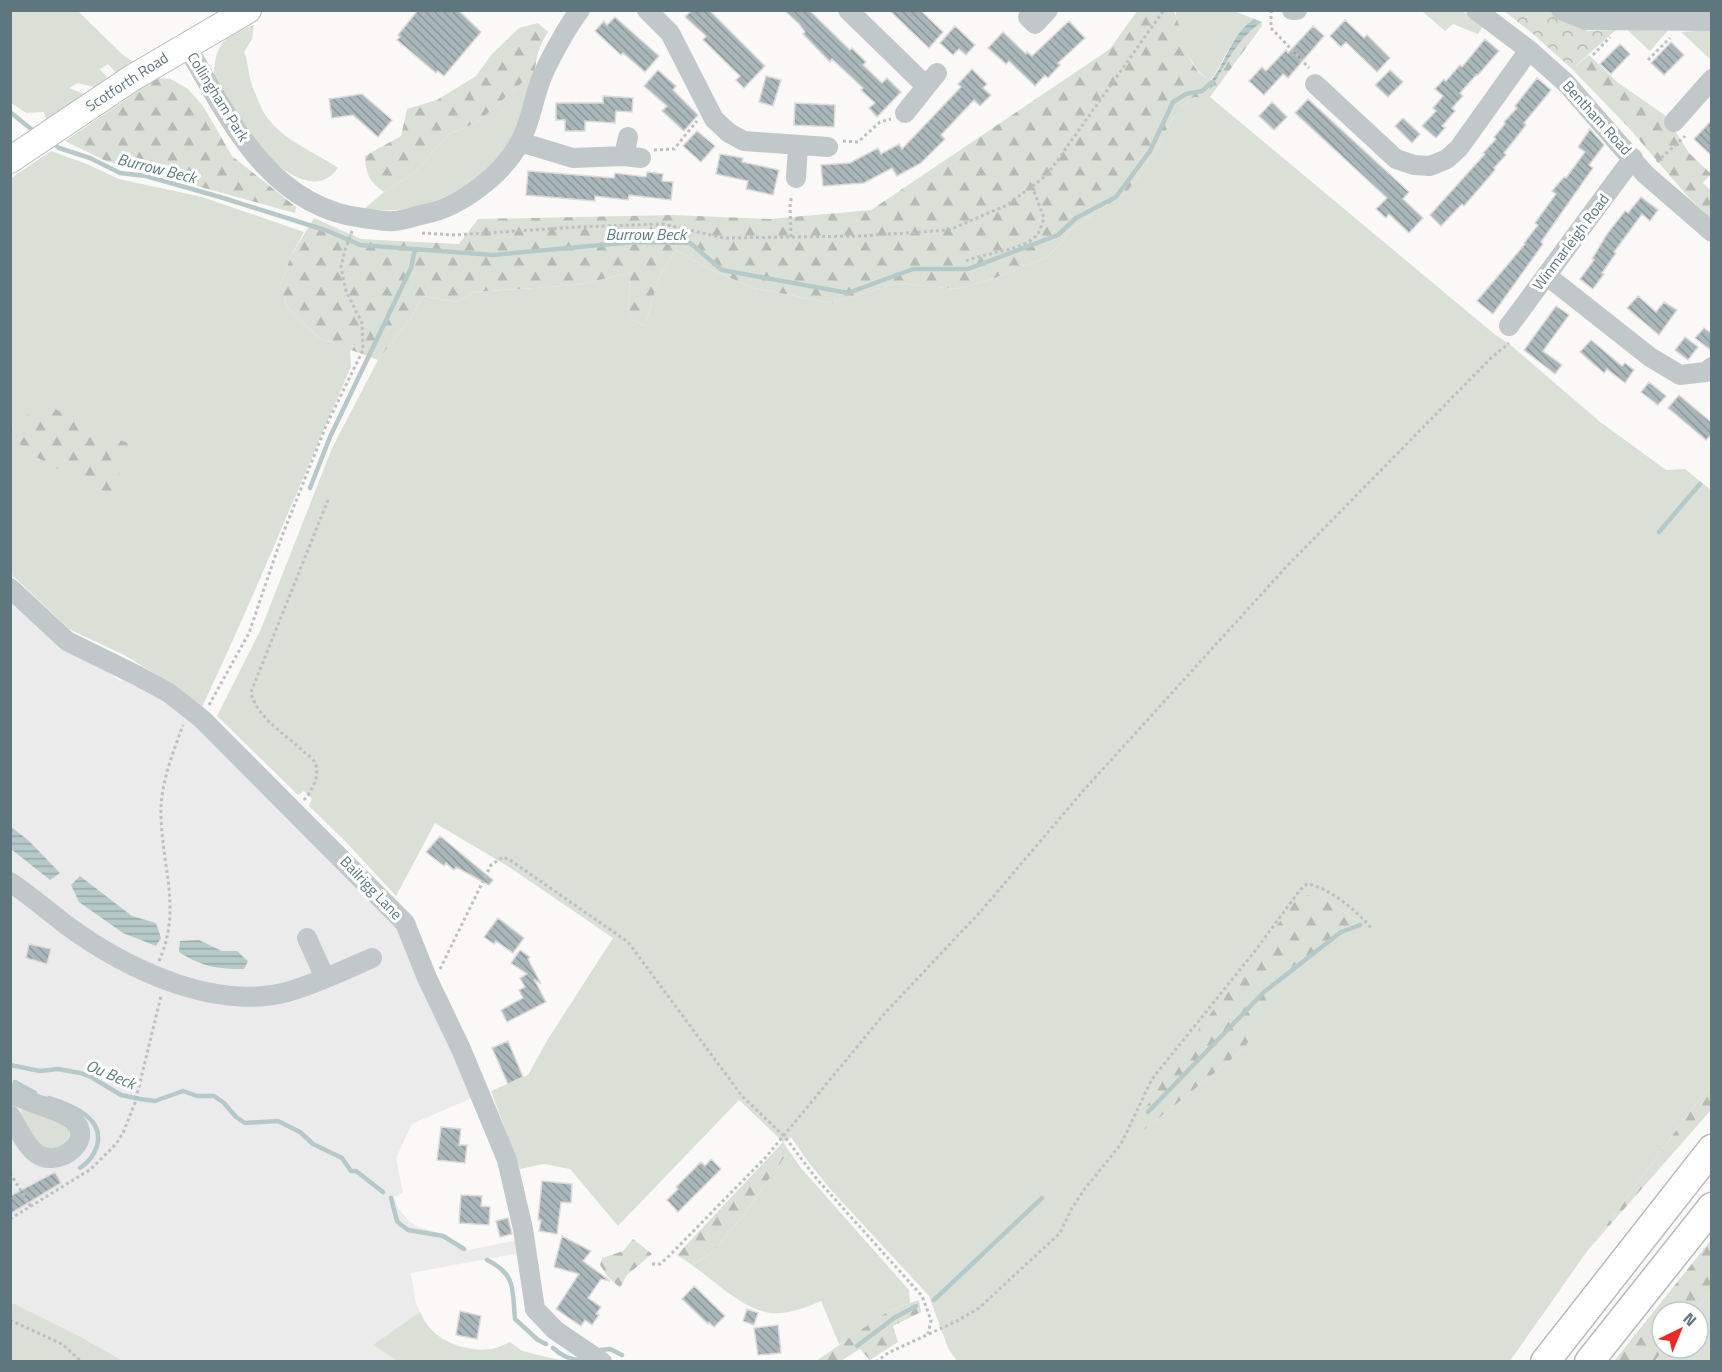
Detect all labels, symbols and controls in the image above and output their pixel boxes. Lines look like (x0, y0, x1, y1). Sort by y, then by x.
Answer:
street label: Scotforth Road (81, 46, 173, 117)
street label: Collingham Park (182, 47, 255, 146)
street label: Bentham Road (1557, 75, 1637, 160)
water label: Burrow Beck (115, 147, 201, 190)
street label: Winmarleigh Road (1527, 189, 1615, 295)
water label: Burrow Beck (606, 222, 688, 246)
street label: Bailrigg Lane (335, 851, 408, 925)
water label: Ou Beck (82, 1053, 141, 1096)
north arrow (1650, 1300, 1710, 1360)
text: N (1678, 1306, 1702, 1332)

